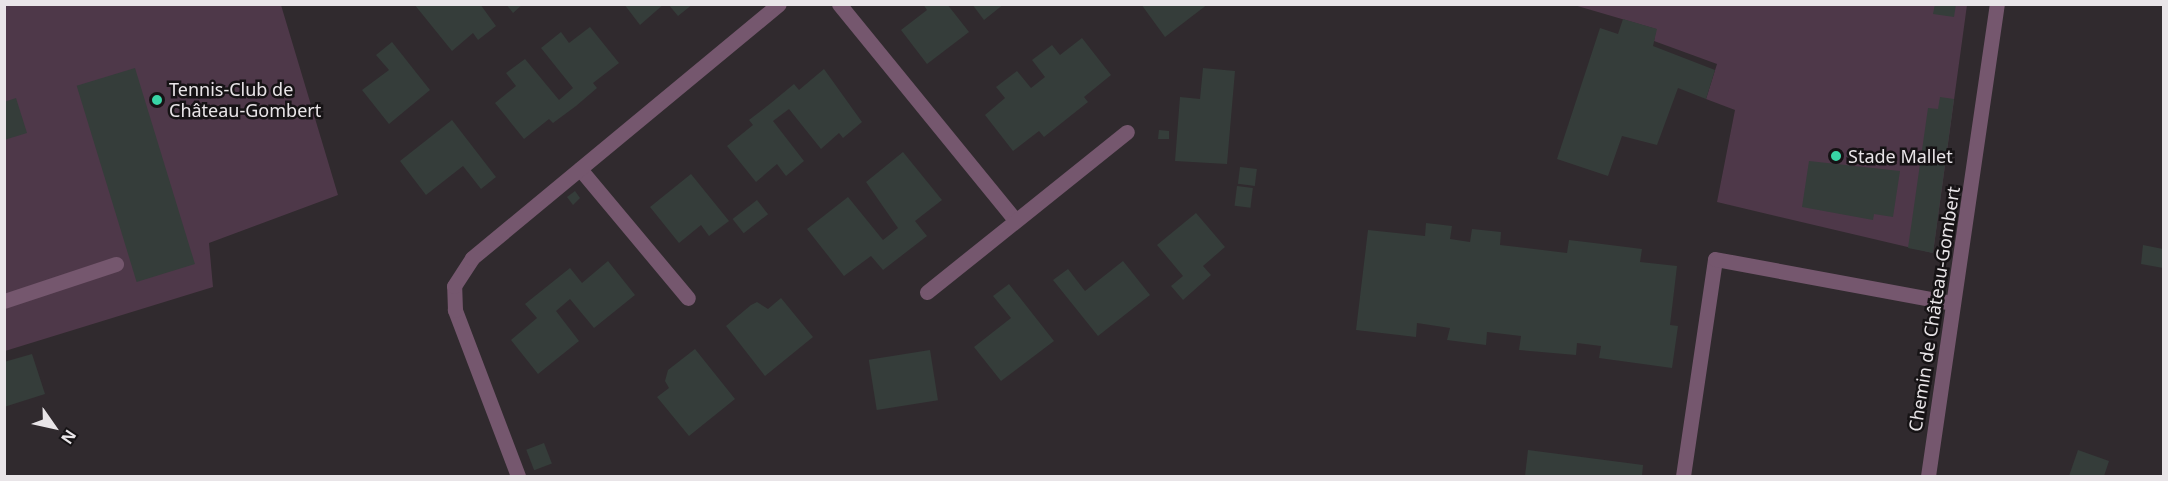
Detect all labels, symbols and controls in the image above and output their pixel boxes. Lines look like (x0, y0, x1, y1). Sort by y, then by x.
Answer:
place label: Tennis-Club de Château-Gombert (169, 79, 321, 122)
marker: Tennis-Club de Château-Gombert (150, 93, 164, 107)
place label: Stade Mallet (1848, 145, 1953, 167)
marker: Stade Mallet (1829, 149, 1843, 163)
street label: Chemin de Château-Gombert (1904, 185, 1964, 433)
north arrow (24, 397, 84, 457)
text: N (56, 426, 82, 449)

